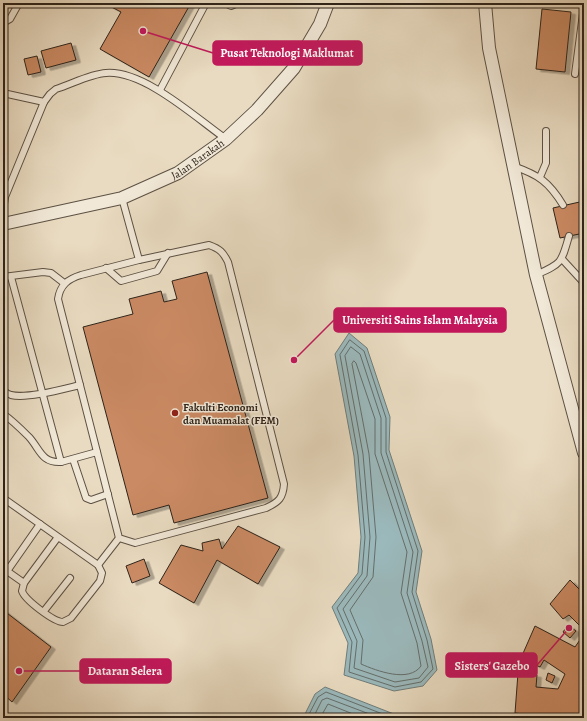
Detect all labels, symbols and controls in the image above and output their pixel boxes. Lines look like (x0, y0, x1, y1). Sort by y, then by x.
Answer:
callout: Pusat Teknologi Maklumat (213, 41, 362, 65)
text: Pusat Teknologi Maklumat (220, 45, 354, 61)
street label: Jalan Barakah (169, 135, 227, 183)
callout: Universiti Sains Islam Malaysia (334, 308, 506, 332)
text: Universiti Sains Islam Malaysia (342, 312, 498, 328)
place label: Fakulti Economi dan Muamalat (FEM) (183, 400, 279, 428)
marker: Fakulti Economi dan Muamalat (FEM) (170, 408, 180, 418)
callout: Sisters' Gazebo (446, 653, 537, 677)
text: Sisters' Gazebo (455, 658, 529, 674)
callout: Dataran Selera (80, 659, 171, 683)
text: Dataran Selera (88, 663, 162, 679)

